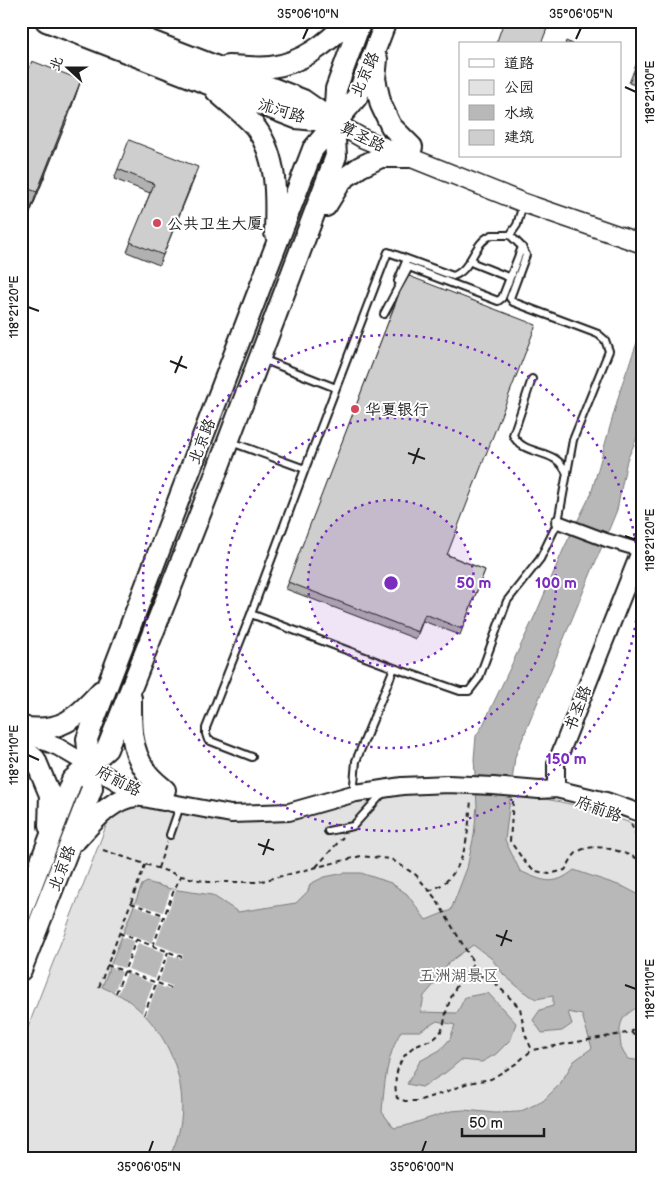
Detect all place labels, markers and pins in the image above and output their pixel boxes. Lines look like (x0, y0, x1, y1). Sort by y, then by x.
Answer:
place label: 公共卫生大厦 (167, 215, 263, 234)
marker: 公共卫生大厦 (151, 217, 163, 229)
place label: 华夏银行 (365, 401, 429, 420)
marker: 华夏银行 (349, 403, 361, 415)
centre of rings (382, 574, 400, 592)

